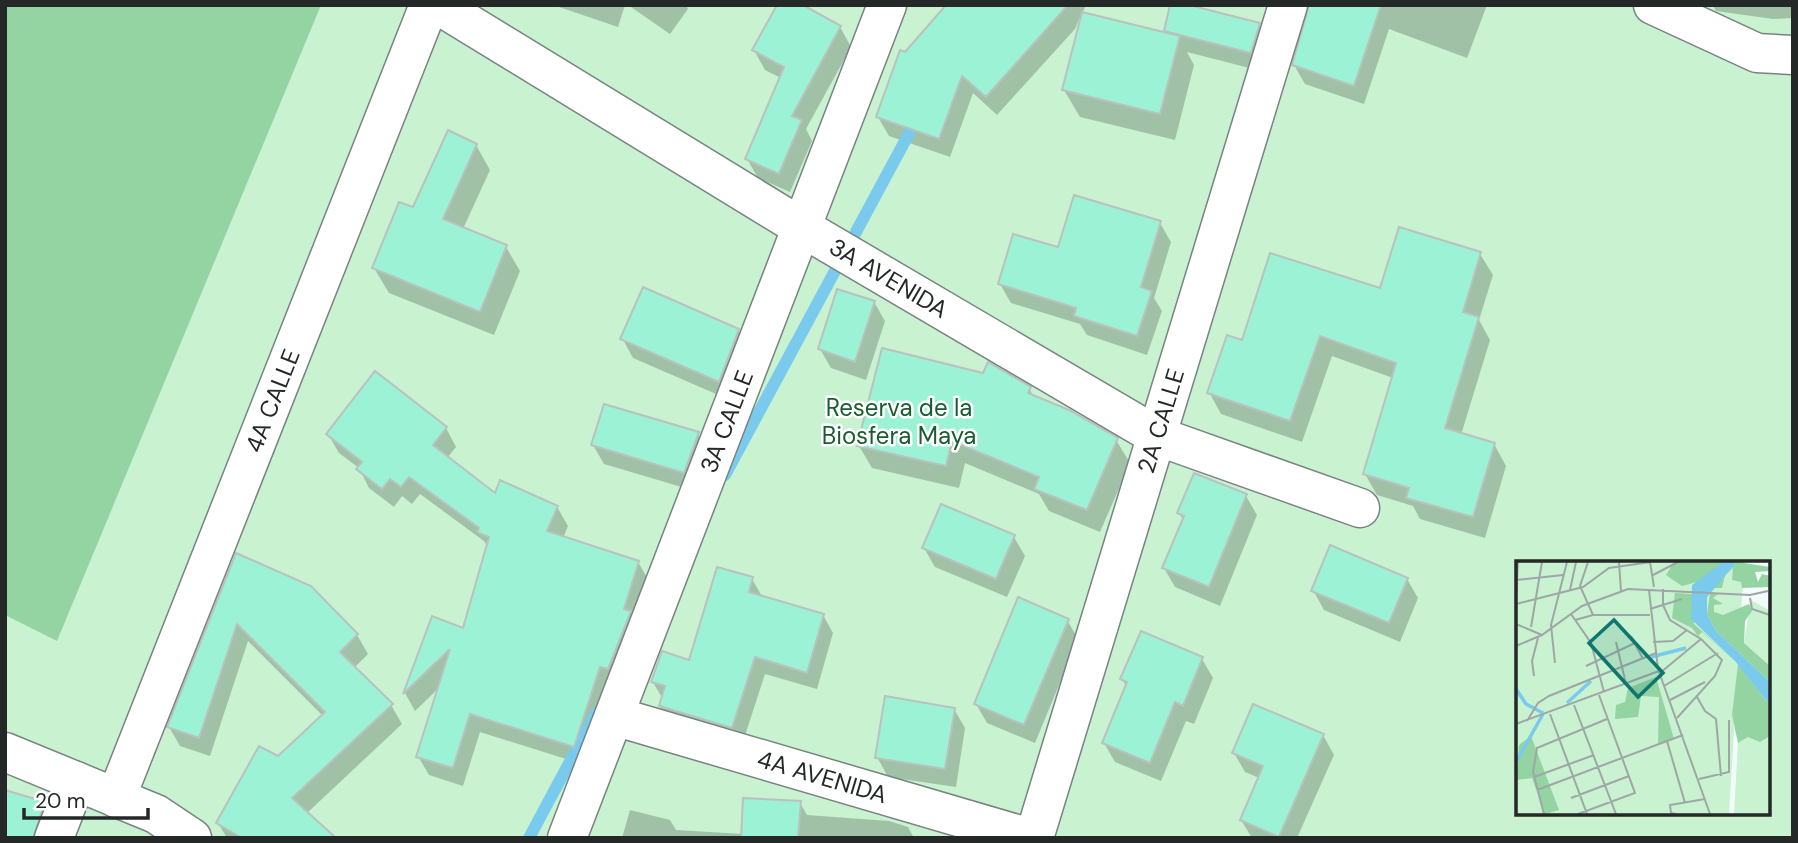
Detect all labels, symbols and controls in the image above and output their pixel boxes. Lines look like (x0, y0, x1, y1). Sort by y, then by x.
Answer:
street label: 3A AVENIDA (824, 231, 954, 325)
street label: 4A CALLE (238, 344, 307, 457)
street label: 2A CALLE (1130, 365, 1191, 477)
street label: 3A CALLE (693, 366, 760, 477)
park label: Reserva de la Biosfera Maya (822, 392, 976, 451)
inset map (1516, 561, 1770, 815)
street label: 4A AVENIDA (754, 743, 891, 810)
scale bar (24, 776, 149, 820)
text: 20 m (35, 787, 86, 815)

